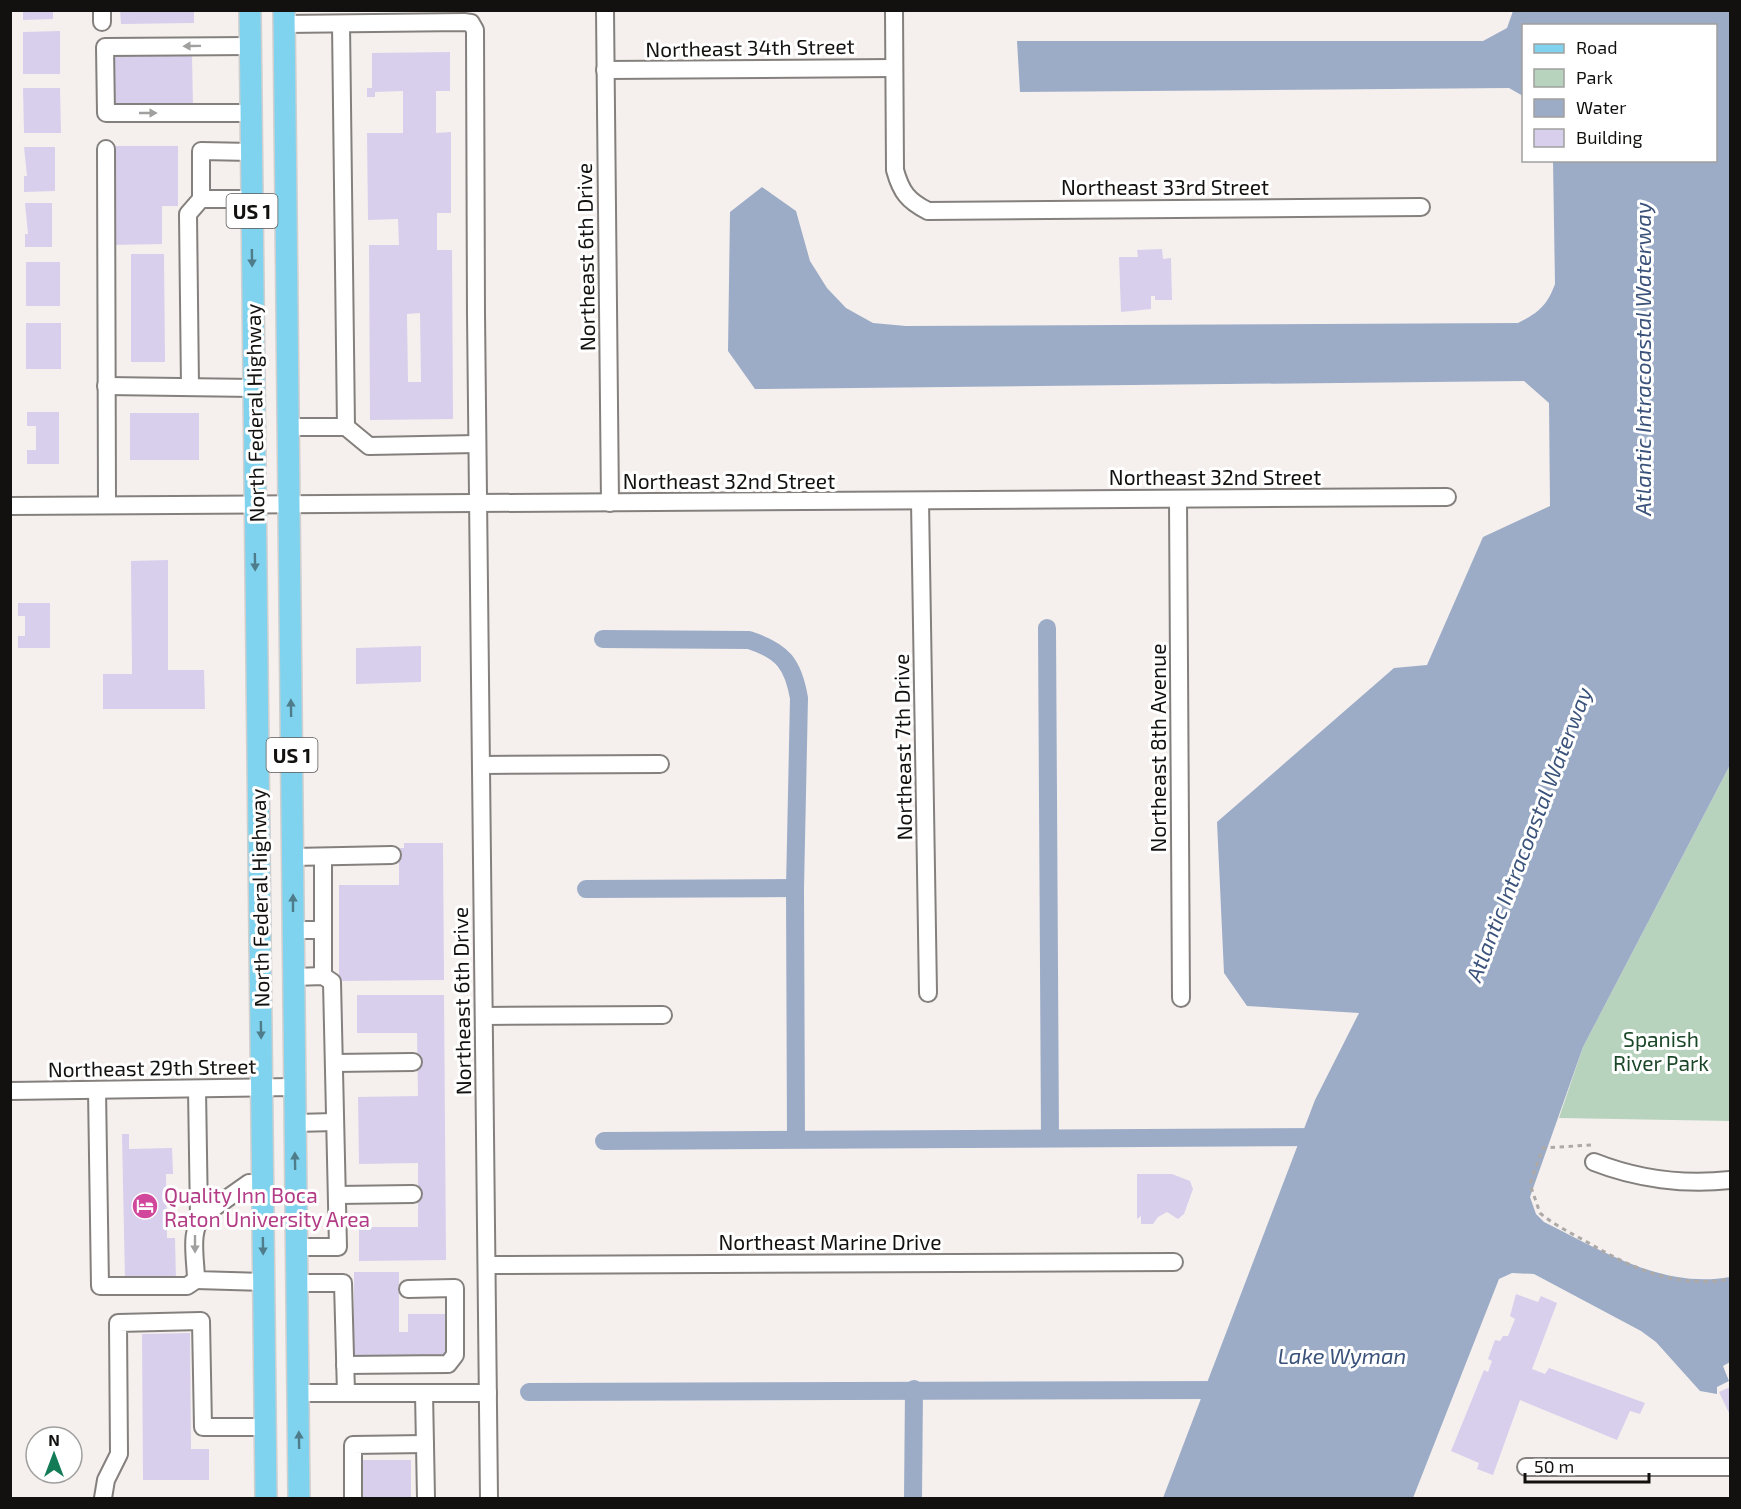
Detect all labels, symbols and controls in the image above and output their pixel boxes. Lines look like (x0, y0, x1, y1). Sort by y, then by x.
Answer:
legend (1522, 24, 1717, 162)
street label: Northeast 34th Street (645, 33, 855, 61)
text: Road (1576, 36, 1617, 58)
one-way arrow (183, 41, 202, 51)
text: Park (1576, 66, 1613, 88)
text: Water (1576, 96, 1626, 118)
one-way arrow (138, 108, 157, 118)
text: Building (1576, 126, 1643, 148)
street label: Northeast 6th Drive (571, 163, 599, 351)
street label: Northeast 33rd Street (1061, 174, 1269, 199)
road number: US 1 (226, 194, 278, 228)
water label: Atlantic Intracoastal Waterway (1629, 202, 1656, 517)
one-way arrow (247, 248, 257, 267)
street label: North Federal Highway (240, 303, 268, 523)
street label: Northeast 32nd Street (1109, 464, 1321, 489)
street label: Northeast 32nd Street (623, 468, 835, 493)
one-way arrow (250, 552, 260, 571)
street label: Northeast 8th Avenue (1145, 643, 1170, 853)
street label: Northeast 7th Drive (888, 653, 916, 841)
water label: Atlantic Intracoastal Waterway (1459, 683, 1597, 986)
one-way arrow (286, 699, 296, 718)
road number: US 1 (266, 738, 318, 772)
street label: North Federal Highway (245, 788, 273, 1008)
one-way arrow (288, 894, 298, 913)
street label: Northeast 6th Drive (447, 907, 475, 1095)
one-way arrow (256, 1020, 266, 1039)
park label: Spanish River Park (1613, 1026, 1709, 1075)
street label: Northeast 29th Street (48, 1053, 256, 1081)
one-way arrow (291, 1152, 300, 1171)
place label: Quality Inn Boca Raton University Area (164, 1182, 370, 1231)
hotel icon: Quality Inn Boca Raton University Area (130, 1191, 160, 1221)
street label: Northeast Marine Drive (718, 1229, 942, 1254)
one-way arrow (190, 1234, 200, 1253)
one-way arrow (258, 1236, 268, 1255)
water label: Lake Wyman (1278, 1342, 1406, 1369)
north arrow (24, 1425, 84, 1485)
text: N (48, 1430, 60, 1449)
one-way arrow (294, 1431, 303, 1450)
scale bar (1525, 1446, 1650, 1484)
text: 50 m (1534, 1455, 1574, 1477)

